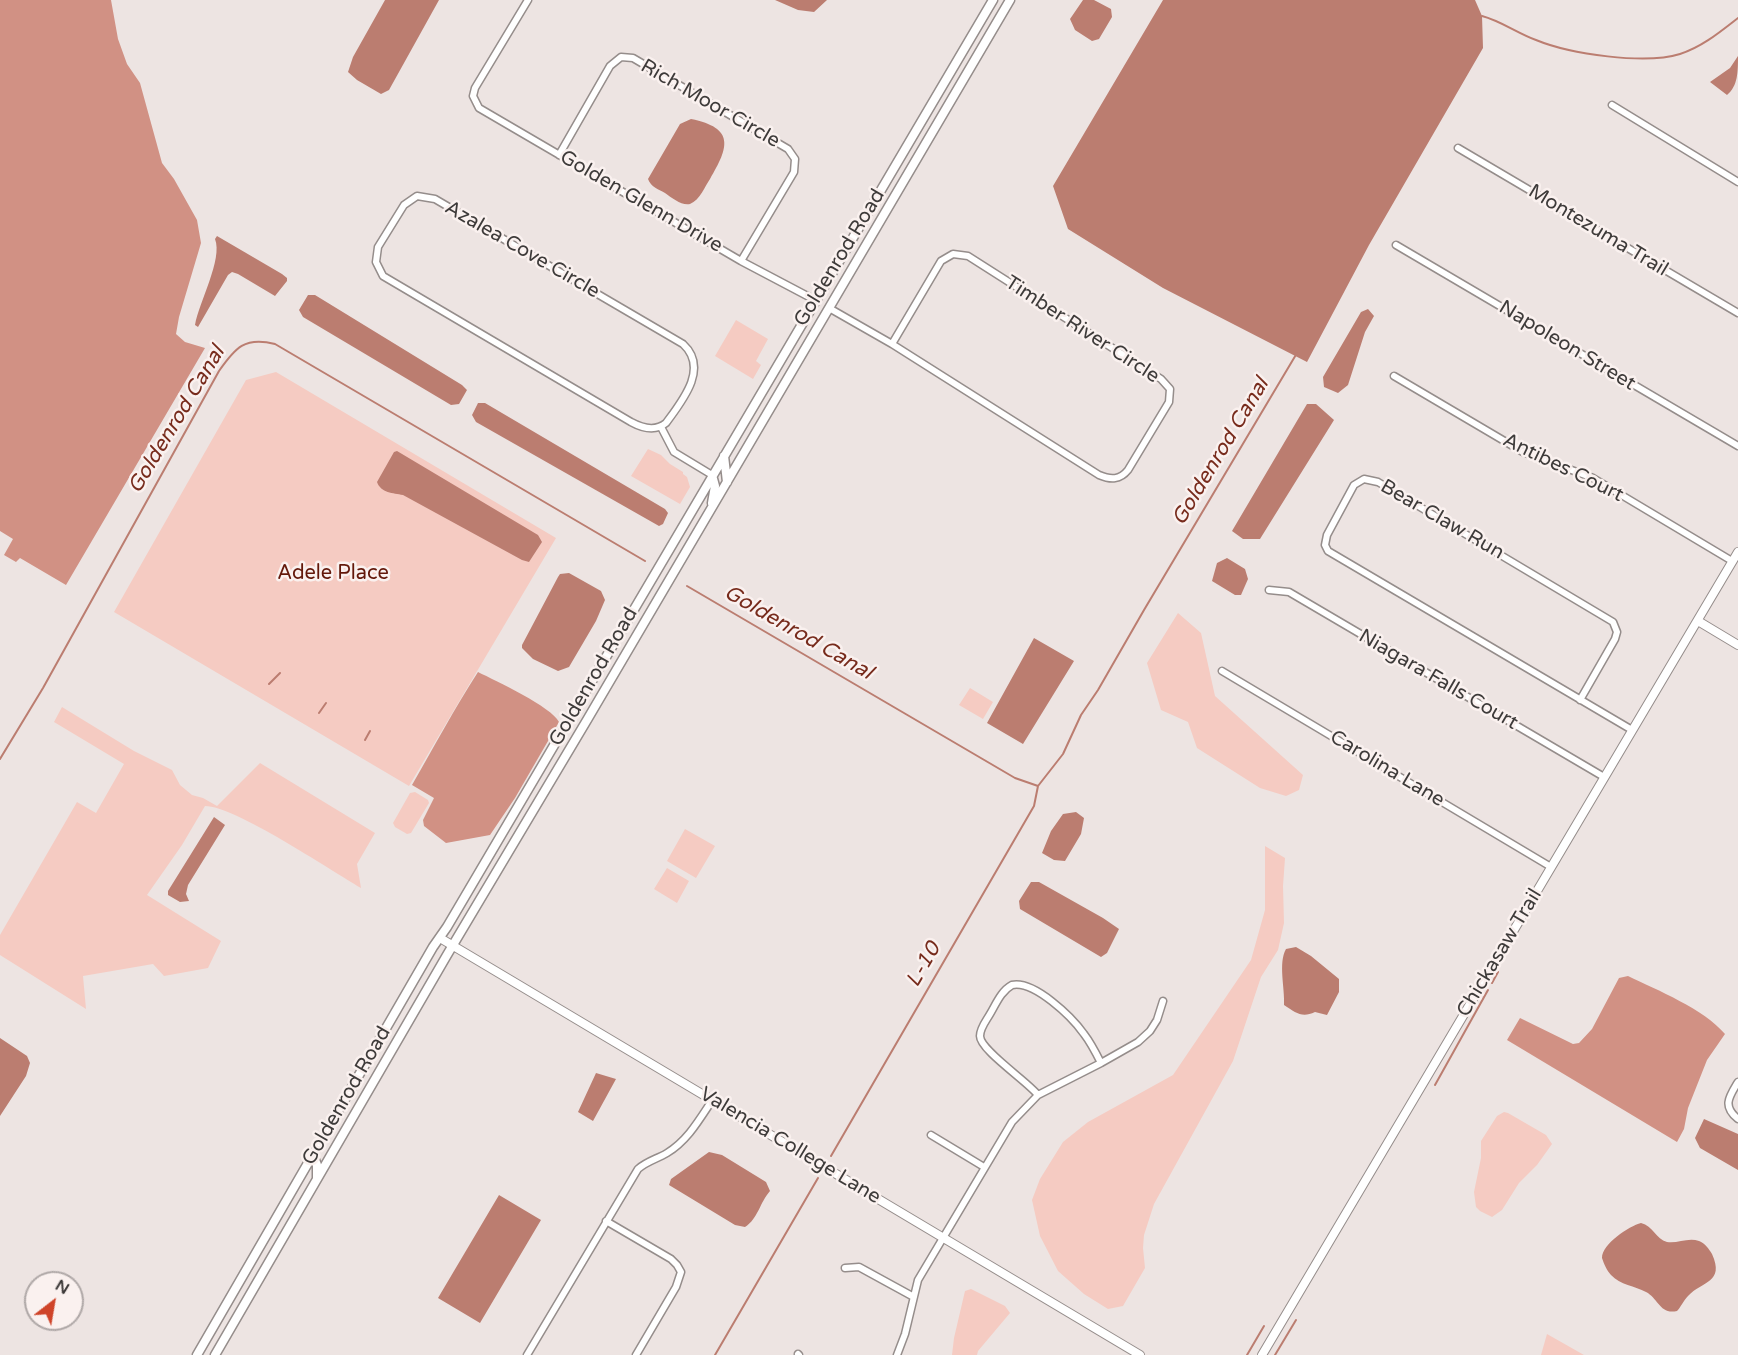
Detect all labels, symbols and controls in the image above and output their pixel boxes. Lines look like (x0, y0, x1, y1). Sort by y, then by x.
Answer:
street label: Rich Moor Circle (636, 54, 784, 154)
street label: Golden Glenn Drive (555, 146, 727, 258)
street label: Montezuma Trail (1524, 180, 1672, 282)
street label: Goldenrod Road (790, 185, 890, 331)
street label: Azalea Cove Circle (440, 196, 604, 304)
street label: Timber River Circle (1000, 271, 1164, 389)
street label: Napoleon Street (1494, 296, 1640, 396)
water label: Goldenrod Canal (123, 342, 231, 498)
water label: Goldenrod Canal (1167, 374, 1275, 530)
street label: Antibes Court (1499, 428, 1627, 508)
street label: Bear Claw Run (1376, 475, 1508, 565)
park label: Adele Place (277, 562, 389, 586)
water label: Goldenrod Canal (719, 580, 877, 686)
street label: Goldenrod Road (545, 603, 643, 751)
street label: Niagara Falls Court (1354, 625, 1522, 735)
street label: Carolina Lane (1325, 725, 1449, 813)
street label: Chickasaw Trail (1452, 885, 1548, 1021)
water label: L-10 (901, 938, 947, 992)
street label: Goldenrod Road (298, 1022, 396, 1170)
street label: Valencia College Lane (695, 1082, 885, 1210)
north arrow (24, 1271, 84, 1331)
text: N (52, 1275, 73, 1299)

